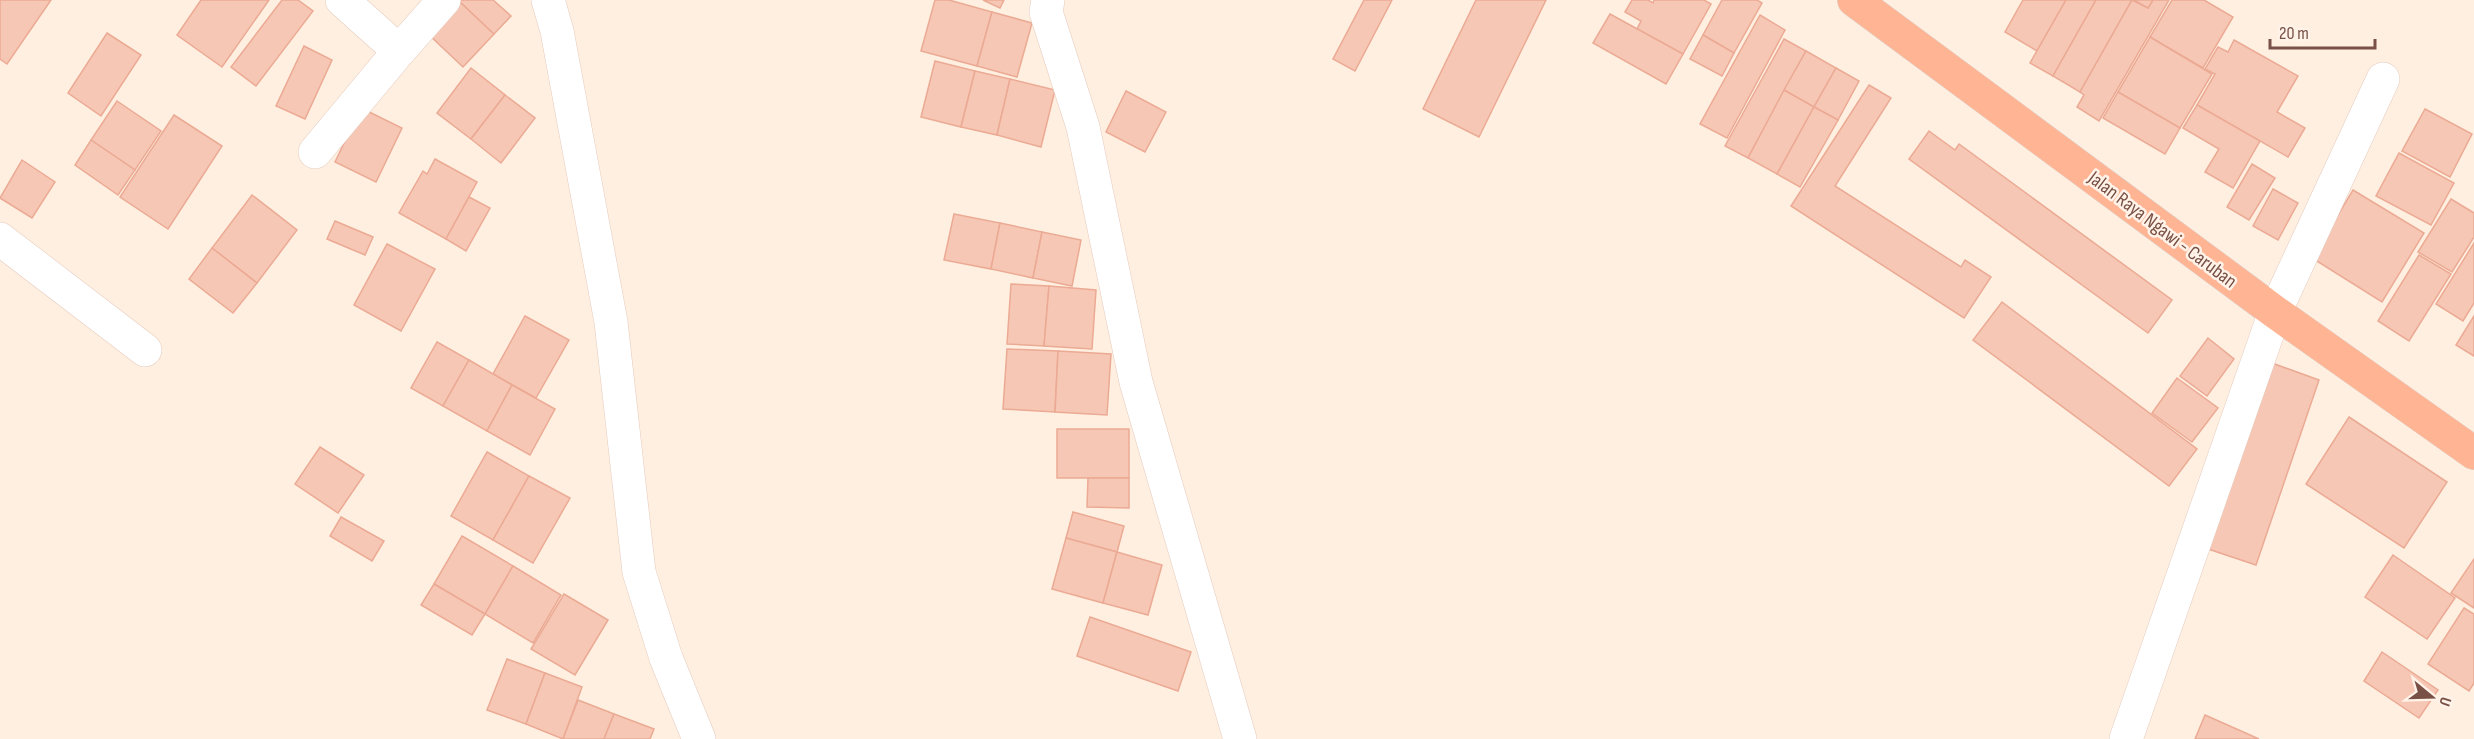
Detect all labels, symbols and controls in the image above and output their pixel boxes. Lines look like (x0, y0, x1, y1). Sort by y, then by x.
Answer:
scale bar (2270, 12, 2375, 50)
text: 20 m (2279, 23, 2309, 44)
street label: Jalan Raya Ngawi - Caruban (2083, 166, 2241, 293)
north arrow (2402, 667, 2462, 727)
text: U (2434, 694, 2455, 708)

